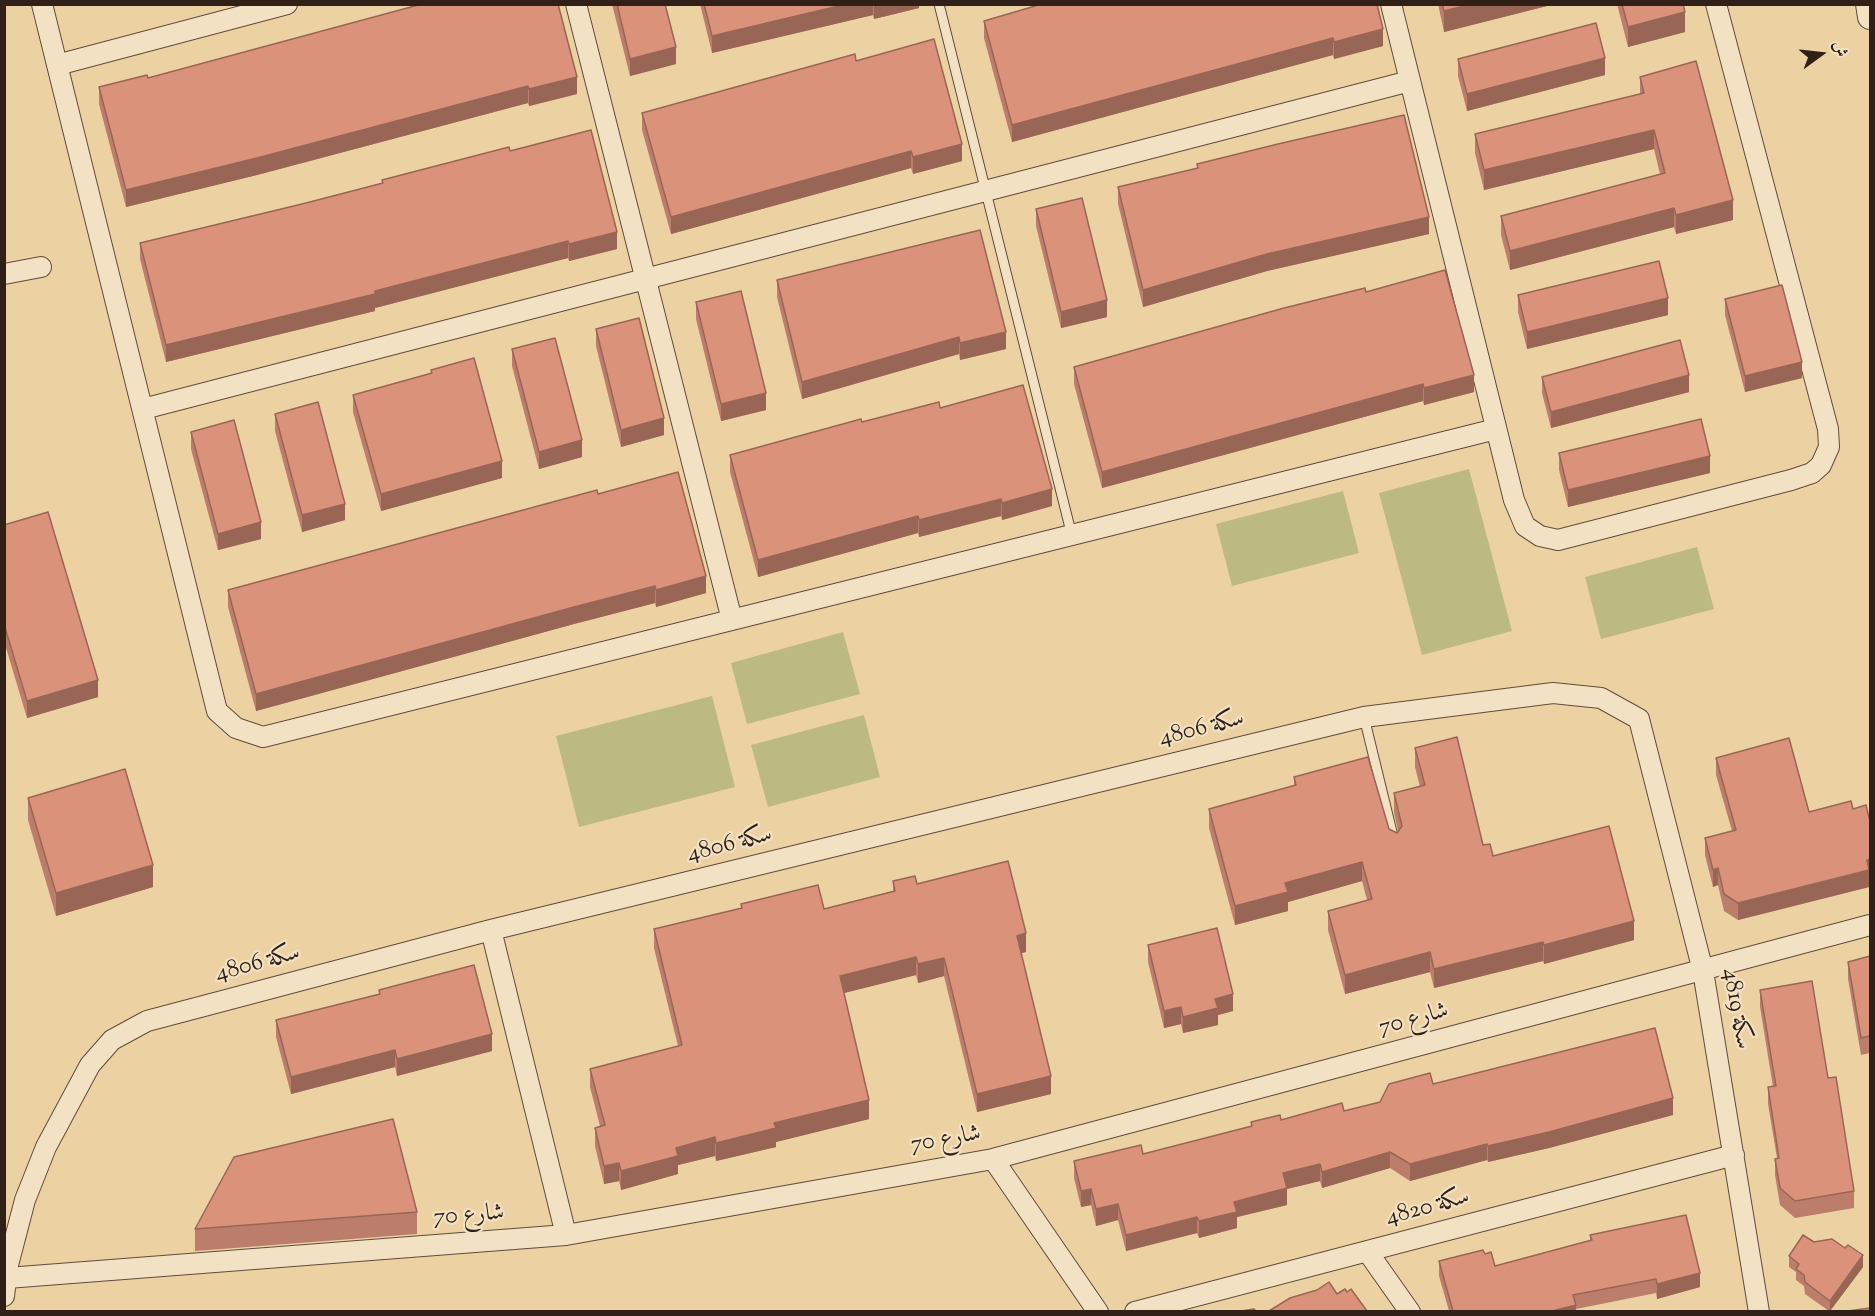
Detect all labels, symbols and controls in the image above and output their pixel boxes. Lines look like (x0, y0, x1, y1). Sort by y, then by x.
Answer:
north arrow (1791, 24, 1851, 84)
text: ش (1826, 39, 1852, 60)
street label: سكة 4806 (1156, 706, 1248, 754)
street label: سكة 4806 (684, 822, 776, 870)
street label: سكة 4806 (212, 940, 304, 990)
street label: سكة 4819 (1714, 966, 1756, 1052)
street label: شارع 70 (1376, 998, 1452, 1044)
street label: شارع 70 (909, 1121, 983, 1161)
street label: سكة 4820 (1383, 1184, 1473, 1234)
street label: شارع 70 (433, 1200, 505, 1234)

